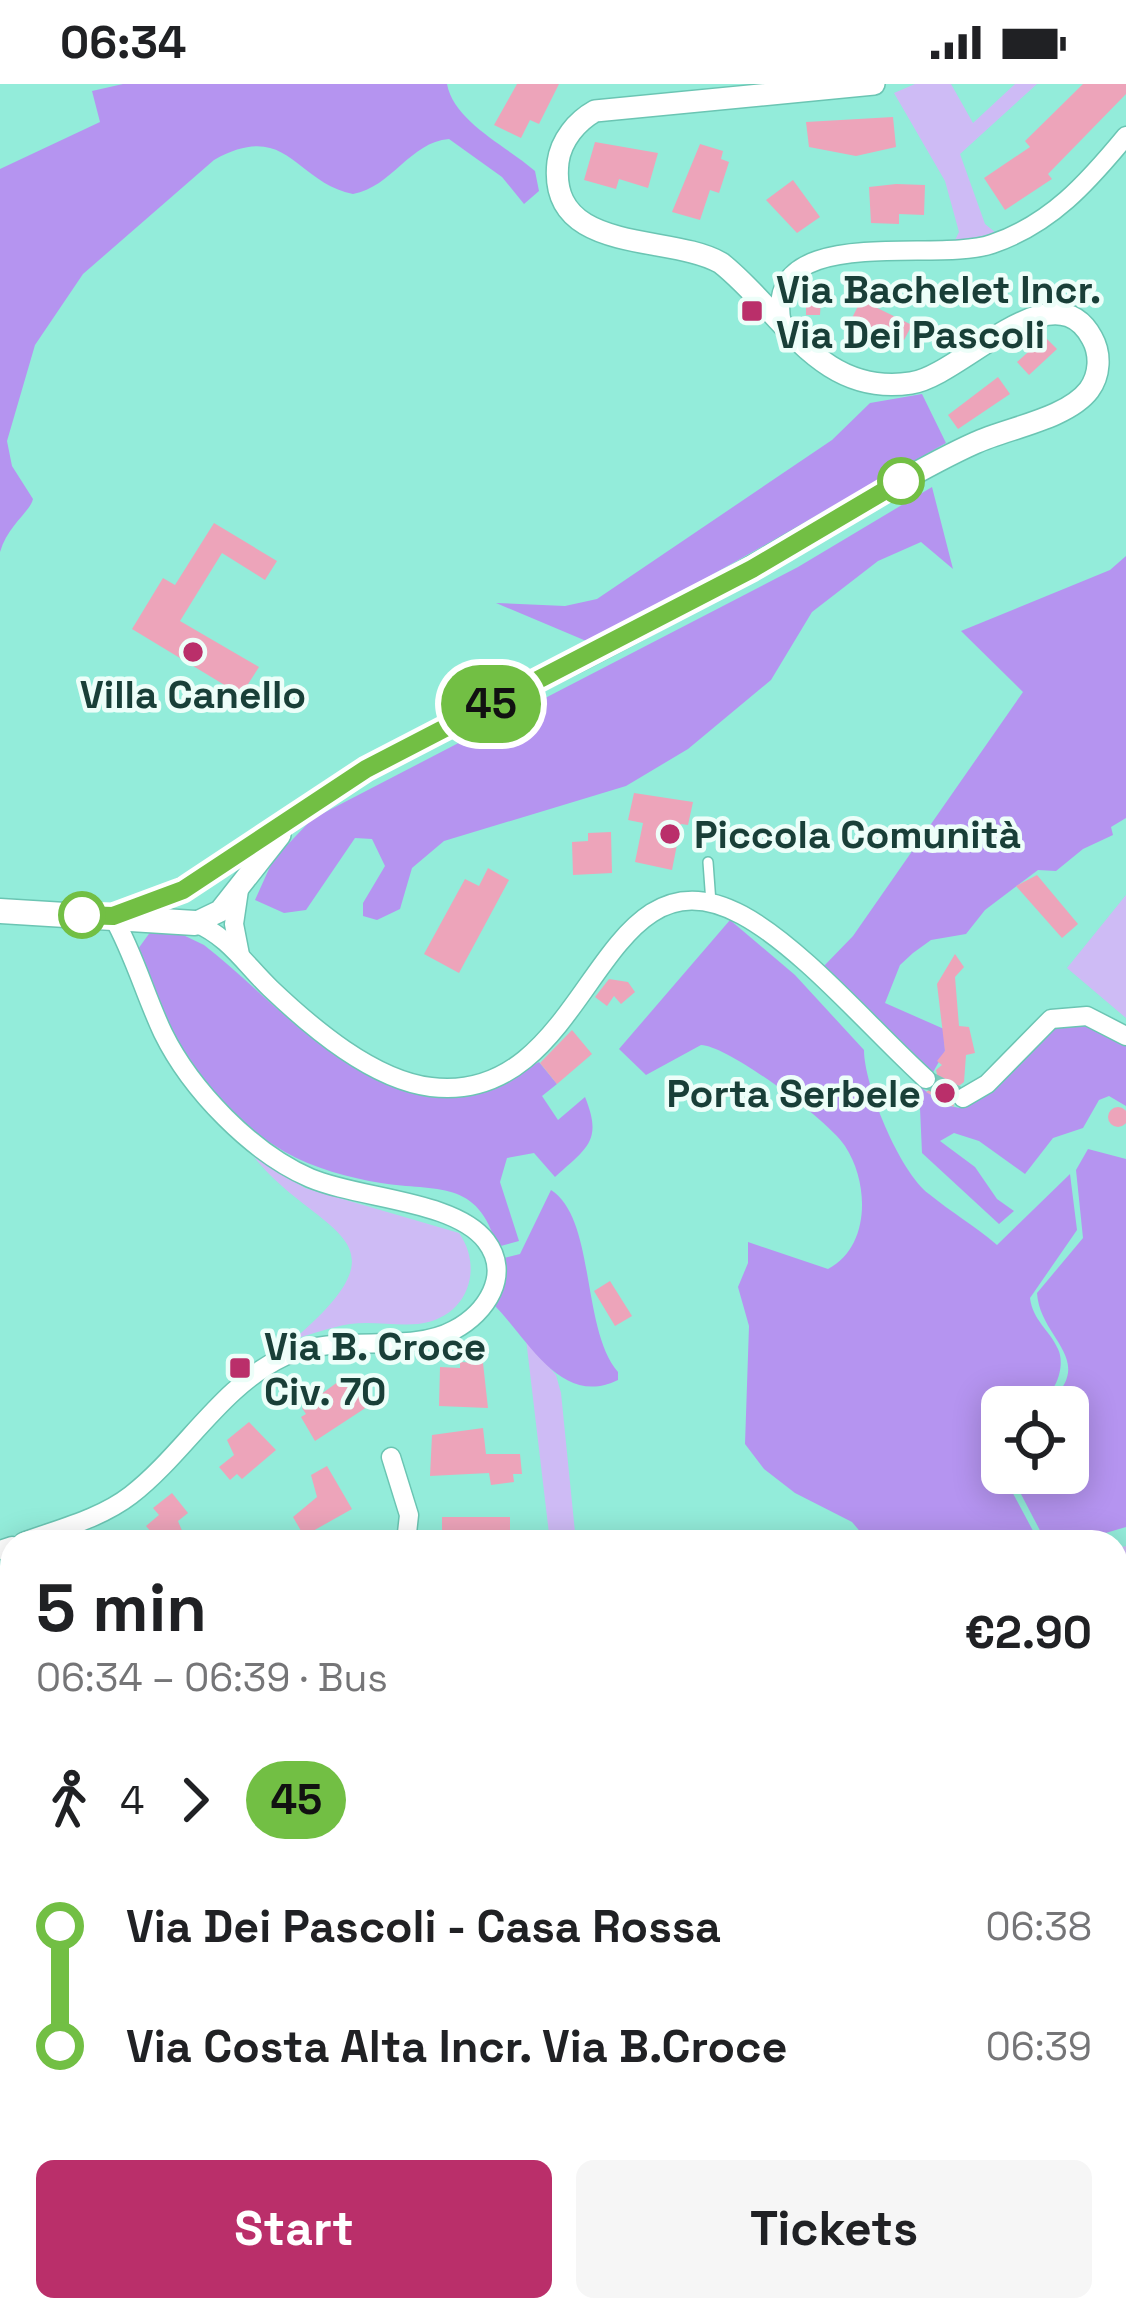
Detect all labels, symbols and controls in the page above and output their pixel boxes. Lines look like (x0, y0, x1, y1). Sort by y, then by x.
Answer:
text: 06:34 (60, 14, 186, 71)
place label: Via Bachelet Incr. Via Dei Pascoli (776, 265, 1101, 359)
marker: Via Bachelet Incr. Via Dei Pascoli (739, 298, 765, 324)
unlabelled marker (879, 459, 923, 503)
marker: Villa Canello (180, 639, 206, 665)
line badge: 45 (437, 665, 545, 743)
place label: Villa Canello (80, 670, 306, 719)
text: 45 (465, 677, 517, 730)
place label: Piccola Comunità (694, 810, 1021, 859)
marker: Piccola Comunità (657, 821, 683, 847)
unlabelled marker (60, 893, 104, 937)
place label: Porta Serbele (667, 1069, 921, 1118)
marker: Porta Serbele (932, 1080, 958, 1106)
place label: Via B. Croce Civ. 70 (264, 1322, 486, 1416)
marker: Via B. Croce Civ. 70 (227, 1355, 253, 1381)
map controls (981, 1386, 1089, 1494)
button: locate (981, 1386, 1089, 1494)
text: 5 min (36, 1566, 207, 1650)
text: €2.90 (964, 1604, 1092, 1661)
text: 06:34 – 06:39 · Bus (36, 1653, 388, 1702)
icon: walk (36, 1767, 102, 1833)
icon: forward (162, 1767, 228, 1833)
text: 45 (270, 1773, 322, 1826)
text: 4 (120, 1776, 144, 1825)
text: Via Dei Pascoli - Casa Rossa (126, 1898, 721, 1955)
text: 06:38 (985, 1902, 1092, 1951)
text: Via Costa Alta Incr. Via B.Croce (126, 2018, 787, 2075)
text: 06:39 (986, 2022, 1092, 2071)
button: Start (36, 2160, 552, 2298)
button: Tickets (576, 2160, 1092, 2298)

